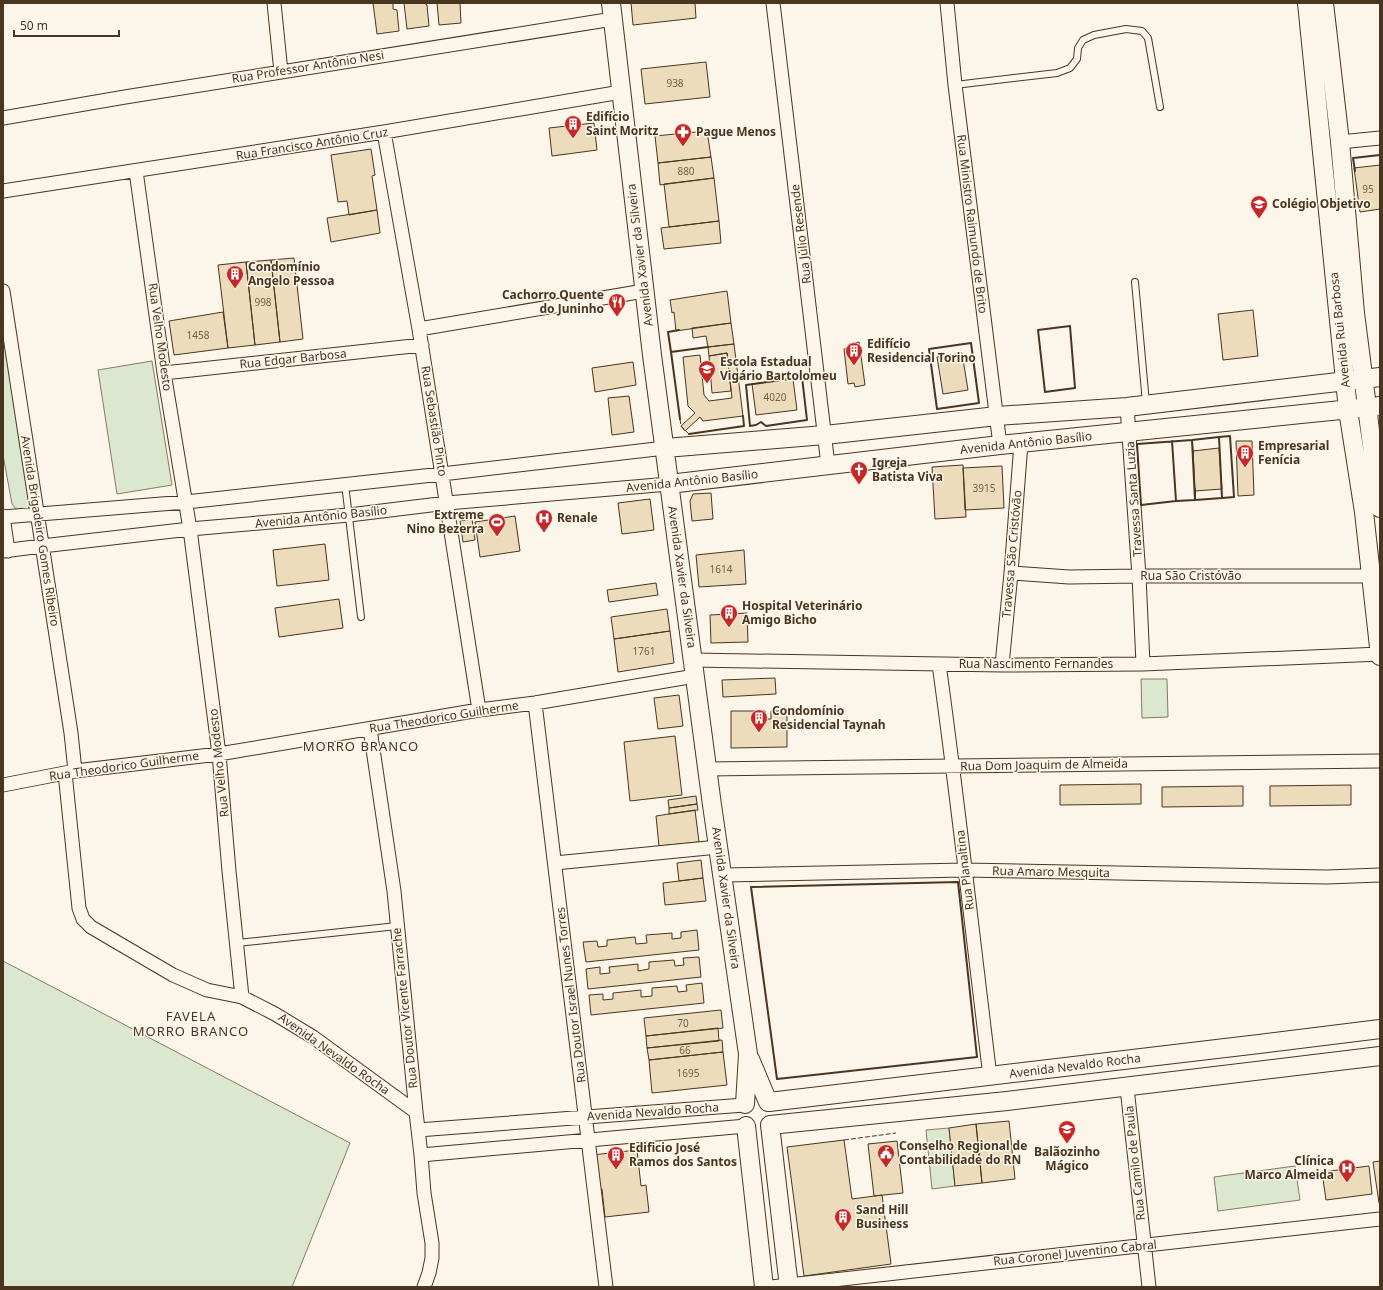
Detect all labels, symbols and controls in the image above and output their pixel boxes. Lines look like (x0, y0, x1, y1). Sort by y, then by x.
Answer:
scale bar (14, 12, 119, 38)
text: 50 m (20, 17, 48, 34)
street label: Rua Professor Antônio Nesi (231, 46, 385, 87)
house number: 938 (666, 76, 684, 90)
place label: Edifício Saint Moritz (586, 108, 658, 139)
building icon: Edifício Saint Moritz (563, 114, 583, 139)
pharmacy icon: Pague Menos (673, 122, 693, 147)
street label: Rua Francisco Antônio Cruz (235, 123, 390, 164)
place label: Pague Menos (696, 123, 776, 140)
street label: Rua Ministro Raimundo de Brito (953, 133, 992, 314)
house number: 880 (677, 164, 695, 178)
house number: 95 (1362, 182, 1374, 196)
street label: Avenida Xavier da Silveira (622, 183, 657, 327)
street label: Rua Júlio Resende (786, 183, 815, 285)
school or university icon: Colégio Objetivo (1249, 194, 1269, 219)
place label: Colégio Objetivo (1272, 195, 1371, 212)
place label: Condomínio Angelo Pessoa (248, 258, 334, 289)
building icon: Condomínio Angelo Pessoa (225, 264, 245, 289)
street label: Avenida Rui Barbosa (1325, 271, 1354, 389)
street label: Rua Velho Modesto (144, 282, 176, 392)
place label: Cachorro Quente do Juninho (502, 286, 604, 317)
restaurant icon: Cachorro Quente do Juninho (607, 292, 627, 317)
house number: 998 (254, 295, 272, 309)
house number: 1458 (187, 328, 210, 342)
place label: Edifício Residencial Torino (867, 335, 976, 366)
building icon: Edifício Residencial Torino (844, 341, 864, 366)
street label: Rua Edgar Barbosa (239, 344, 347, 373)
place label: Escola Estadual Vigário Bartolomeu (720, 353, 837, 384)
school or university icon: Escola Estadual Vigário Bartolomeu (697, 359, 717, 384)
street label: Rua Sebastião Pinto (417, 364, 452, 477)
house number: 4020 (764, 390, 787, 404)
street label: Avenida Antônio Basílio (959, 427, 1093, 458)
street label: Avenida Brigadeiro Gomes Ribeiro (17, 434, 64, 628)
place label: Empresarial Fenícia (1258, 437, 1329, 468)
street label: Travessa Santa Luzia (1121, 441, 1146, 557)
building icon: Empresarial Fenícia (1235, 443, 1255, 468)
place label: Igreja Batista Viva (872, 454, 943, 485)
church icon: Igreja Batista Viva (849, 460, 869, 485)
street label: Avenida Antônio Basílio (625, 465, 759, 496)
house number: 3915 (973, 481, 996, 495)
street label: Travessa São Cristóvão (997, 489, 1026, 619)
street label: Avenida Antônio Basílio (254, 501, 388, 532)
street label: Avenida Xavier da Silveira (664, 505, 701, 649)
place label: Extreme Nino Bezerra (406, 506, 484, 537)
hospital icon: Renale (534, 508, 554, 533)
place label: Renale (557, 509, 598, 526)
sports icon: Extreme Nino Bezerra (487, 512, 507, 537)
house number: 1614 (710, 562, 733, 576)
street label: Rua São Cristóvão (1140, 567, 1242, 584)
place label: Hospital Veterinário Amigo Bicho (742, 597, 862, 628)
building icon: Hospital Veterinário Amigo Bicho (719, 603, 739, 628)
house number: 1761 (633, 644, 655, 658)
street label: Rua Nascimento Fernandes (959, 655, 1114, 672)
street label: Rua Theodorico Guilherme (368, 696, 520, 737)
place label: Condomínio Residencial Taynah (772, 702, 886, 733)
street label: Rua Velho Modesto (204, 708, 233, 818)
building icon: Condomínio Residencial Taynah (749, 708, 769, 733)
district label: MORRO BRANCO (303, 737, 419, 755)
street label: Rua Theodorico Guilherme (48, 747, 200, 784)
street label: Rua Dom Joaquim de Almeida (960, 755, 1128, 774)
street label: Avenida Xavier da Silveira (708, 826, 745, 970)
street label: Rua Planaltina (951, 829, 978, 911)
street label: Rua Amaro Mesquita (992, 862, 1110, 881)
street label: Rua Doutor Israel Nunes Torres (551, 906, 590, 1084)
street label: Rua Doutor Vicente Farrache (388, 927, 421, 1089)
district label: FAVELA MORRO BRANCO (133, 1007, 249, 1040)
street label: Avenida Nevaldo Rocha (275, 1009, 393, 1098)
house number: 70 (677, 1016, 689, 1030)
house number: 66 (679, 1043, 691, 1057)
street label: Avenida Nevaldo Rocha (1008, 1049, 1142, 1082)
house number: 1695 (677, 1066, 700, 1080)
street label: Avenida Nevaldo Rocha (586, 1098, 720, 1125)
street label: Rua Camilo de Paula (1120, 1105, 1149, 1221)
school or university icon: Balãozinho Mágico (1057, 1119, 1077, 1144)
place label: Conselho Regional de Contabilidade do RN (899, 1137, 1027, 1168)
place label: Edificio José Ramos dos Santos (629, 1139, 737, 1170)
public building icon: Conselho Regional de Contabilidade do RN (876, 1143, 896, 1168)
place label: Balãozinho Mágico (1034, 1143, 1100, 1174)
building icon: Edificio José Ramos dos Santos (606, 1145, 626, 1170)
place label: Clínica Marco Almeida (1244, 1152, 1334, 1183)
hospital icon: Clínica Marco Almeida (1337, 1158, 1357, 1183)
place label: Sand Hill Business (856, 1201, 908, 1232)
building icon: Sand Hill Business (833, 1207, 853, 1232)
street label: Rua Coronel Juventino Cabral (992, 1235, 1158, 1270)

